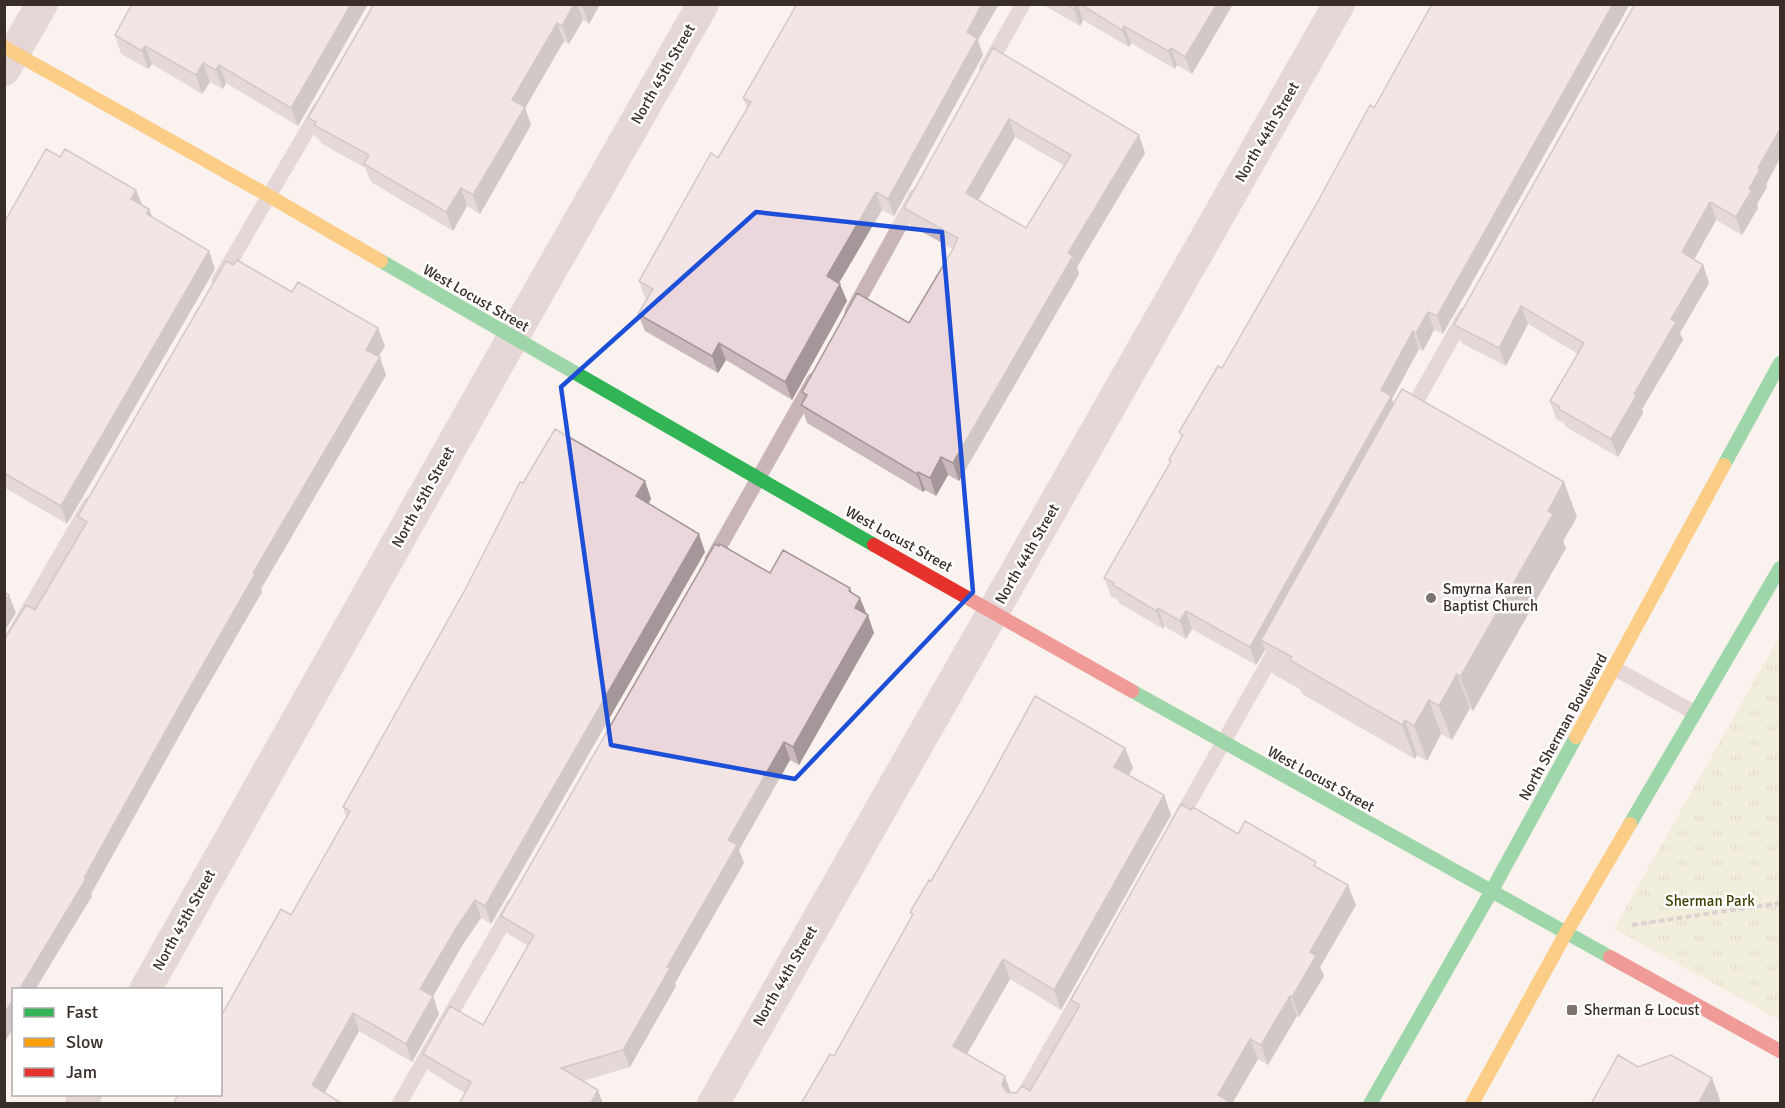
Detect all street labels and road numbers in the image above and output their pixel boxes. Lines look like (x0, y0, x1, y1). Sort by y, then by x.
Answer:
street label: North 45th Street (627, 21, 699, 127)
street label: North 44th Street (1231, 79, 1303, 185)
street label: West Locust Street (420, 260, 532, 336)
street label: North 45th Street (388, 443, 458, 551)
street label: North 44th Street (991, 501, 1063, 607)
street label: West Locust Street (842, 502, 956, 576)
street label: North Sherman Boulevard (1515, 650, 1611, 804)
street label: West Locust Street (1264, 742, 1378, 816)
street label: North 45th Street (149, 866, 219, 974)
street label: North 44th Street (749, 923, 821, 1029)

